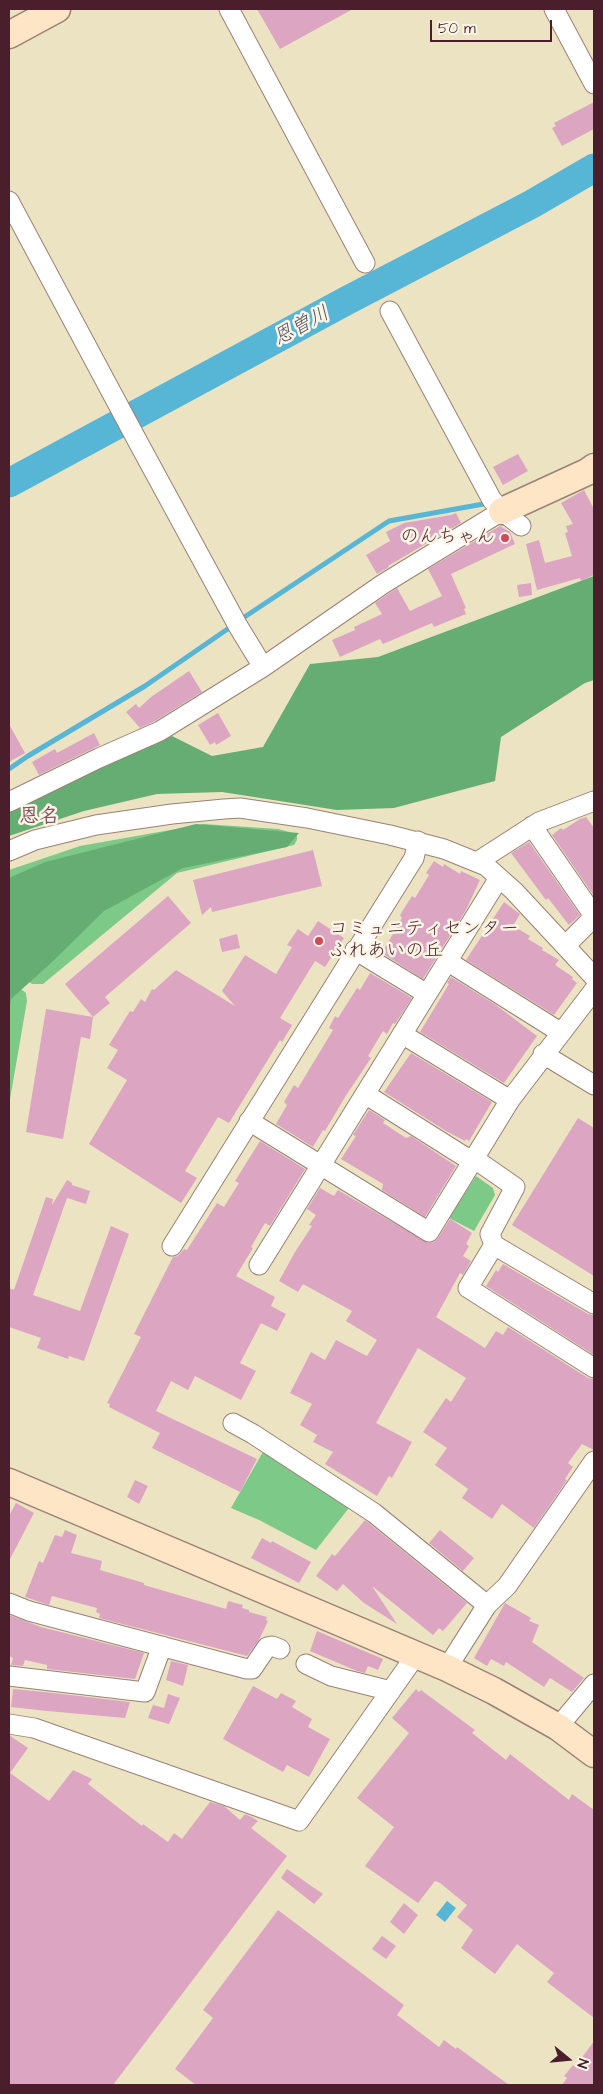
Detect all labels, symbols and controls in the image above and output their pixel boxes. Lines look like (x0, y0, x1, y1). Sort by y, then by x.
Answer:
scale bar (433, 10, 556, 42)
text: 50 m (438, 18, 476, 39)
water label: 恩曽川 (270, 302, 334, 352)
place label: のんちゃん (400, 527, 495, 549)
marker: のんちゃん (499, 532, 511, 544)
district label: 恩名 (19, 806, 59, 830)
place label: コミュニティセンター ふれあいの丘 (329, 919, 519, 963)
marker: コミュニティセンター ふれあいの丘 (313, 935, 325, 947)
north arrow (543, 2034, 593, 2084)
text: N (571, 2056, 593, 2071)

